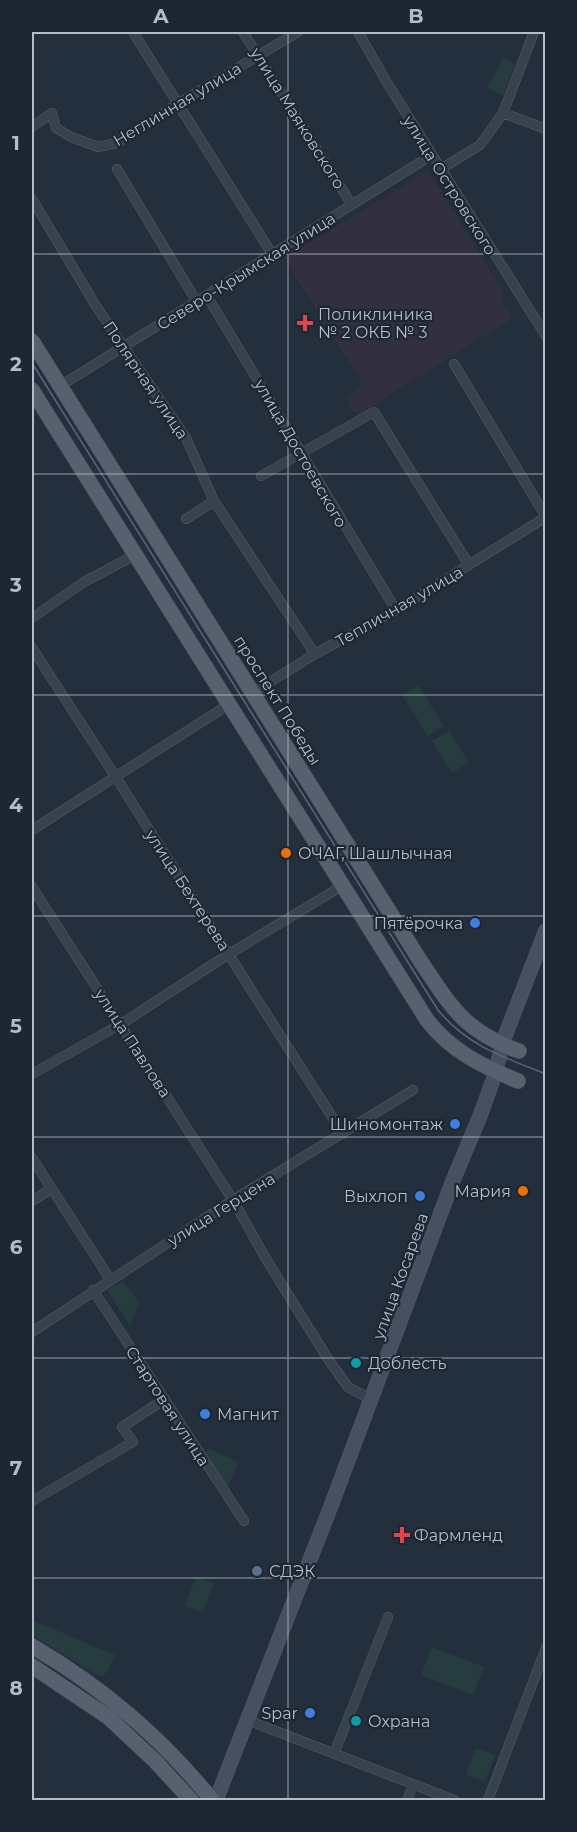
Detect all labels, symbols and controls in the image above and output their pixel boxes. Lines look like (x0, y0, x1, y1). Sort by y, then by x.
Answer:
text: A (152, 4, 169, 28)
text: B (408, 4, 424, 28)
street label: улица Маяковского (246, 43, 349, 192)
street label: Неглинная улица (110, 59, 245, 150)
street label: улица Островского (398, 111, 500, 258)
text: 1 (12, 131, 20, 155)
street label: Северо-Крымская улица (154, 209, 339, 334)
place label: Поликлиника № 2 ОКБ № 3 (318, 305, 433, 342)
marker: Поликлиника № 2 ОКБ № 3 (296, 314, 314, 332)
street label: Полярная улица (99, 318, 192, 443)
text: 2 (10, 352, 22, 376)
street label: улица Достоевского (250, 375, 351, 531)
street label: Тепличная улица (332, 562, 466, 651)
text: 3 (9, 573, 22, 597)
street label: проспект Победы (230, 632, 325, 769)
text: 4 (9, 793, 23, 817)
street label: улица Бехтерева (141, 825, 234, 954)
place label: ОЧАГ, Шашлычная (298, 844, 453, 863)
marker: ОЧАГ, Шашлычная (279, 846, 293, 860)
place label: Пятёрочка (374, 914, 463, 933)
marker: Пятёрочка (468, 916, 482, 930)
street label: улица Павлова (90, 985, 175, 1101)
text: 5 (10, 1014, 22, 1038)
place label: Шиномонтаж (330, 1115, 443, 1134)
marker: Шиномонтаж (448, 1117, 462, 1131)
street label: улица Герцена (163, 1169, 279, 1251)
place label: Мария (455, 1182, 511, 1201)
marker: Мария (516, 1184, 530, 1198)
place label: Выхлоп (344, 1187, 408, 1206)
marker: Выхлоп (413, 1189, 427, 1203)
street label: улица Косарева (368, 1210, 432, 1343)
text: 6 (10, 1235, 23, 1259)
street label: Стартовая улица (122, 1343, 213, 1470)
place label: Доблесть (368, 1354, 447, 1373)
marker: Доблесть (349, 1356, 363, 1370)
place label: Магнит (217, 1405, 279, 1424)
marker: Магнит (198, 1407, 212, 1421)
text: 7 (10, 1456, 22, 1480)
place label: Фармленд (414, 1526, 503, 1545)
marker: Фармленд (395, 1528, 409, 1542)
place label: СДЭК (269, 1562, 315, 1581)
marker: СДЭК (250, 1564, 264, 1578)
text: 8 (9, 1676, 23, 1700)
place label: Spar (262, 1704, 298, 1723)
marker: Spar (303, 1706, 317, 1720)
place label: Охрана (368, 1712, 430, 1731)
marker: Охрана (349, 1714, 363, 1728)

